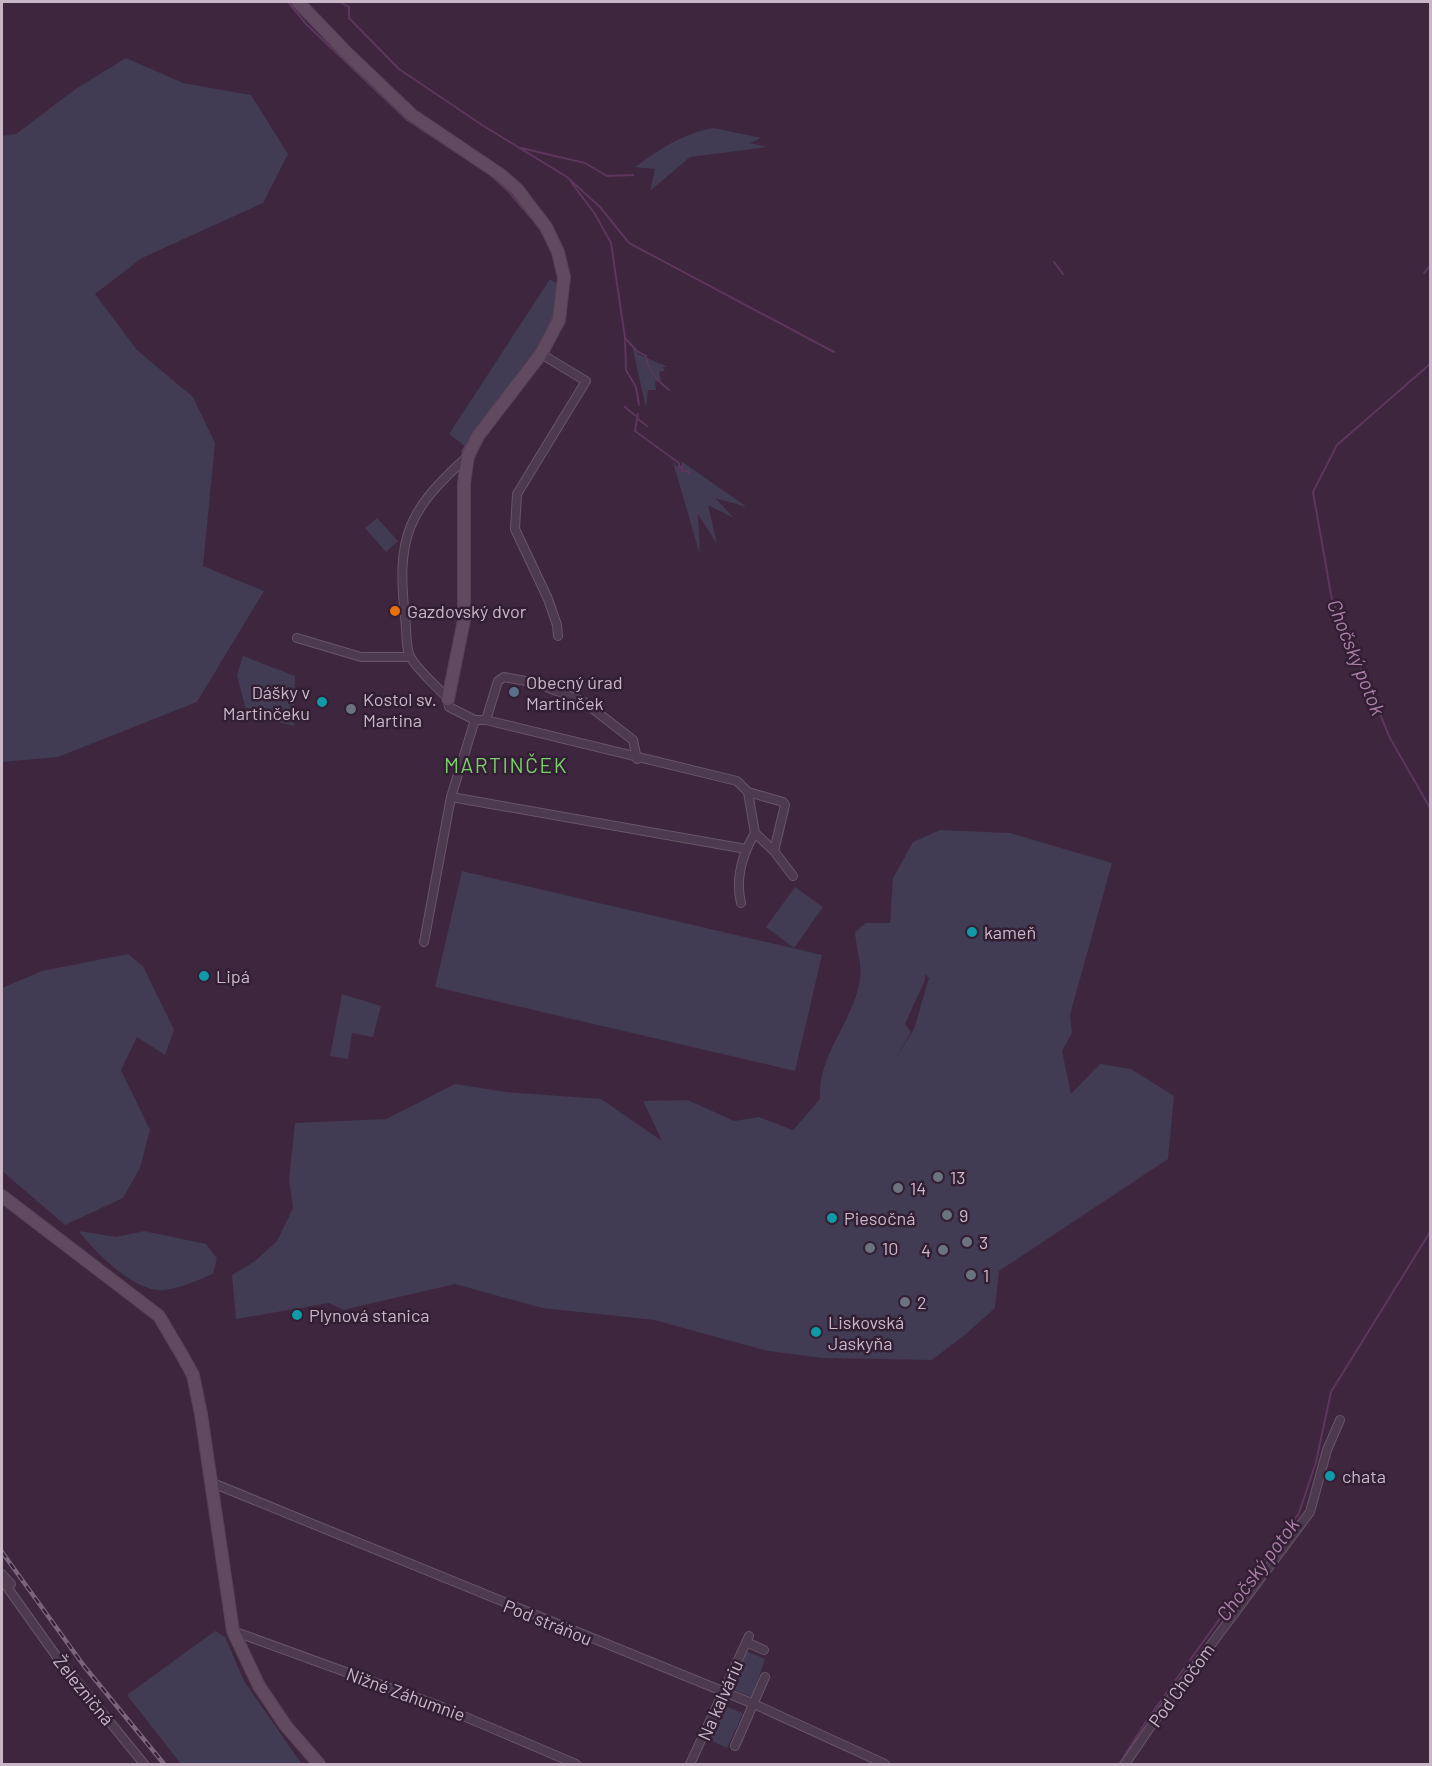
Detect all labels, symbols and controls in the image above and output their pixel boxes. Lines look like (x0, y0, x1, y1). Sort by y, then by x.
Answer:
water label: Chočský potok (1323, 596, 1391, 719)
place label: Gazdovský dvor (407, 600, 527, 622)
marker: Gazdovský dvor (388, 604, 402, 618)
place label: Obecný úrad Martinček (526, 671, 623, 714)
place label: Dášky v Martinčeku (223, 681, 310, 724)
marker: Obecný úrad Martinček (507, 685, 521, 699)
place label: Kostol sv. Martina (363, 688, 437, 731)
marker: Dášky v Martinčeku (315, 695, 329, 709)
marker: Kostol sv. Martina (344, 702, 358, 716)
district label: MARTINČEK (444, 752, 568, 777)
place label: kameň (984, 921, 1036, 943)
marker: kameň (965, 925, 979, 939)
place label: Lipá (216, 965, 250, 987)
marker: Lipá (197, 969, 211, 983)
place label: 13 (950, 1166, 966, 1188)
marker: 13 (931, 1170, 945, 1184)
place label: 14 (910, 1177, 926, 1199)
marker: 14 (891, 1181, 905, 1195)
place label: 9 (959, 1204, 968, 1226)
place label: Piesočná (844, 1207, 915, 1229)
marker: 9 (940, 1208, 954, 1222)
marker: Piesočná (825, 1211, 839, 1225)
place label: 3 (979, 1231, 988, 1253)
marker: 3 (960, 1235, 974, 1249)
place label: 10 (882, 1237, 898, 1259)
place label: 4 (921, 1239, 931, 1261)
marker: 10 (863, 1241, 877, 1255)
marker: 4 (936, 1243, 950, 1257)
place label: 1 (983, 1264, 989, 1286)
marker: 1 (964, 1268, 978, 1282)
place label: 2 (917, 1291, 927, 1313)
marker: 2 (898, 1295, 912, 1309)
place label: Plynová stanica (309, 1304, 430, 1326)
marker: Plynová stanica (290, 1308, 304, 1322)
place label: Liskovská Jaskyňa (828, 1311, 904, 1354)
marker: Liskovská Jaskyňa (809, 1325, 823, 1339)
place label: chata (1342, 1465, 1386, 1487)
marker: chata (1323, 1469, 1337, 1483)
water label: Chočský potok (1210, 1513, 1304, 1625)
street label: Pod stráňou (501, 1594, 595, 1650)
street label: Pod Chočom (1143, 1639, 1219, 1731)
street label: Železničná (49, 1651, 119, 1729)
street label: Na kalváriu (693, 1656, 747, 1744)
street label: Nižné Záhumnie (344, 1662, 468, 1726)

